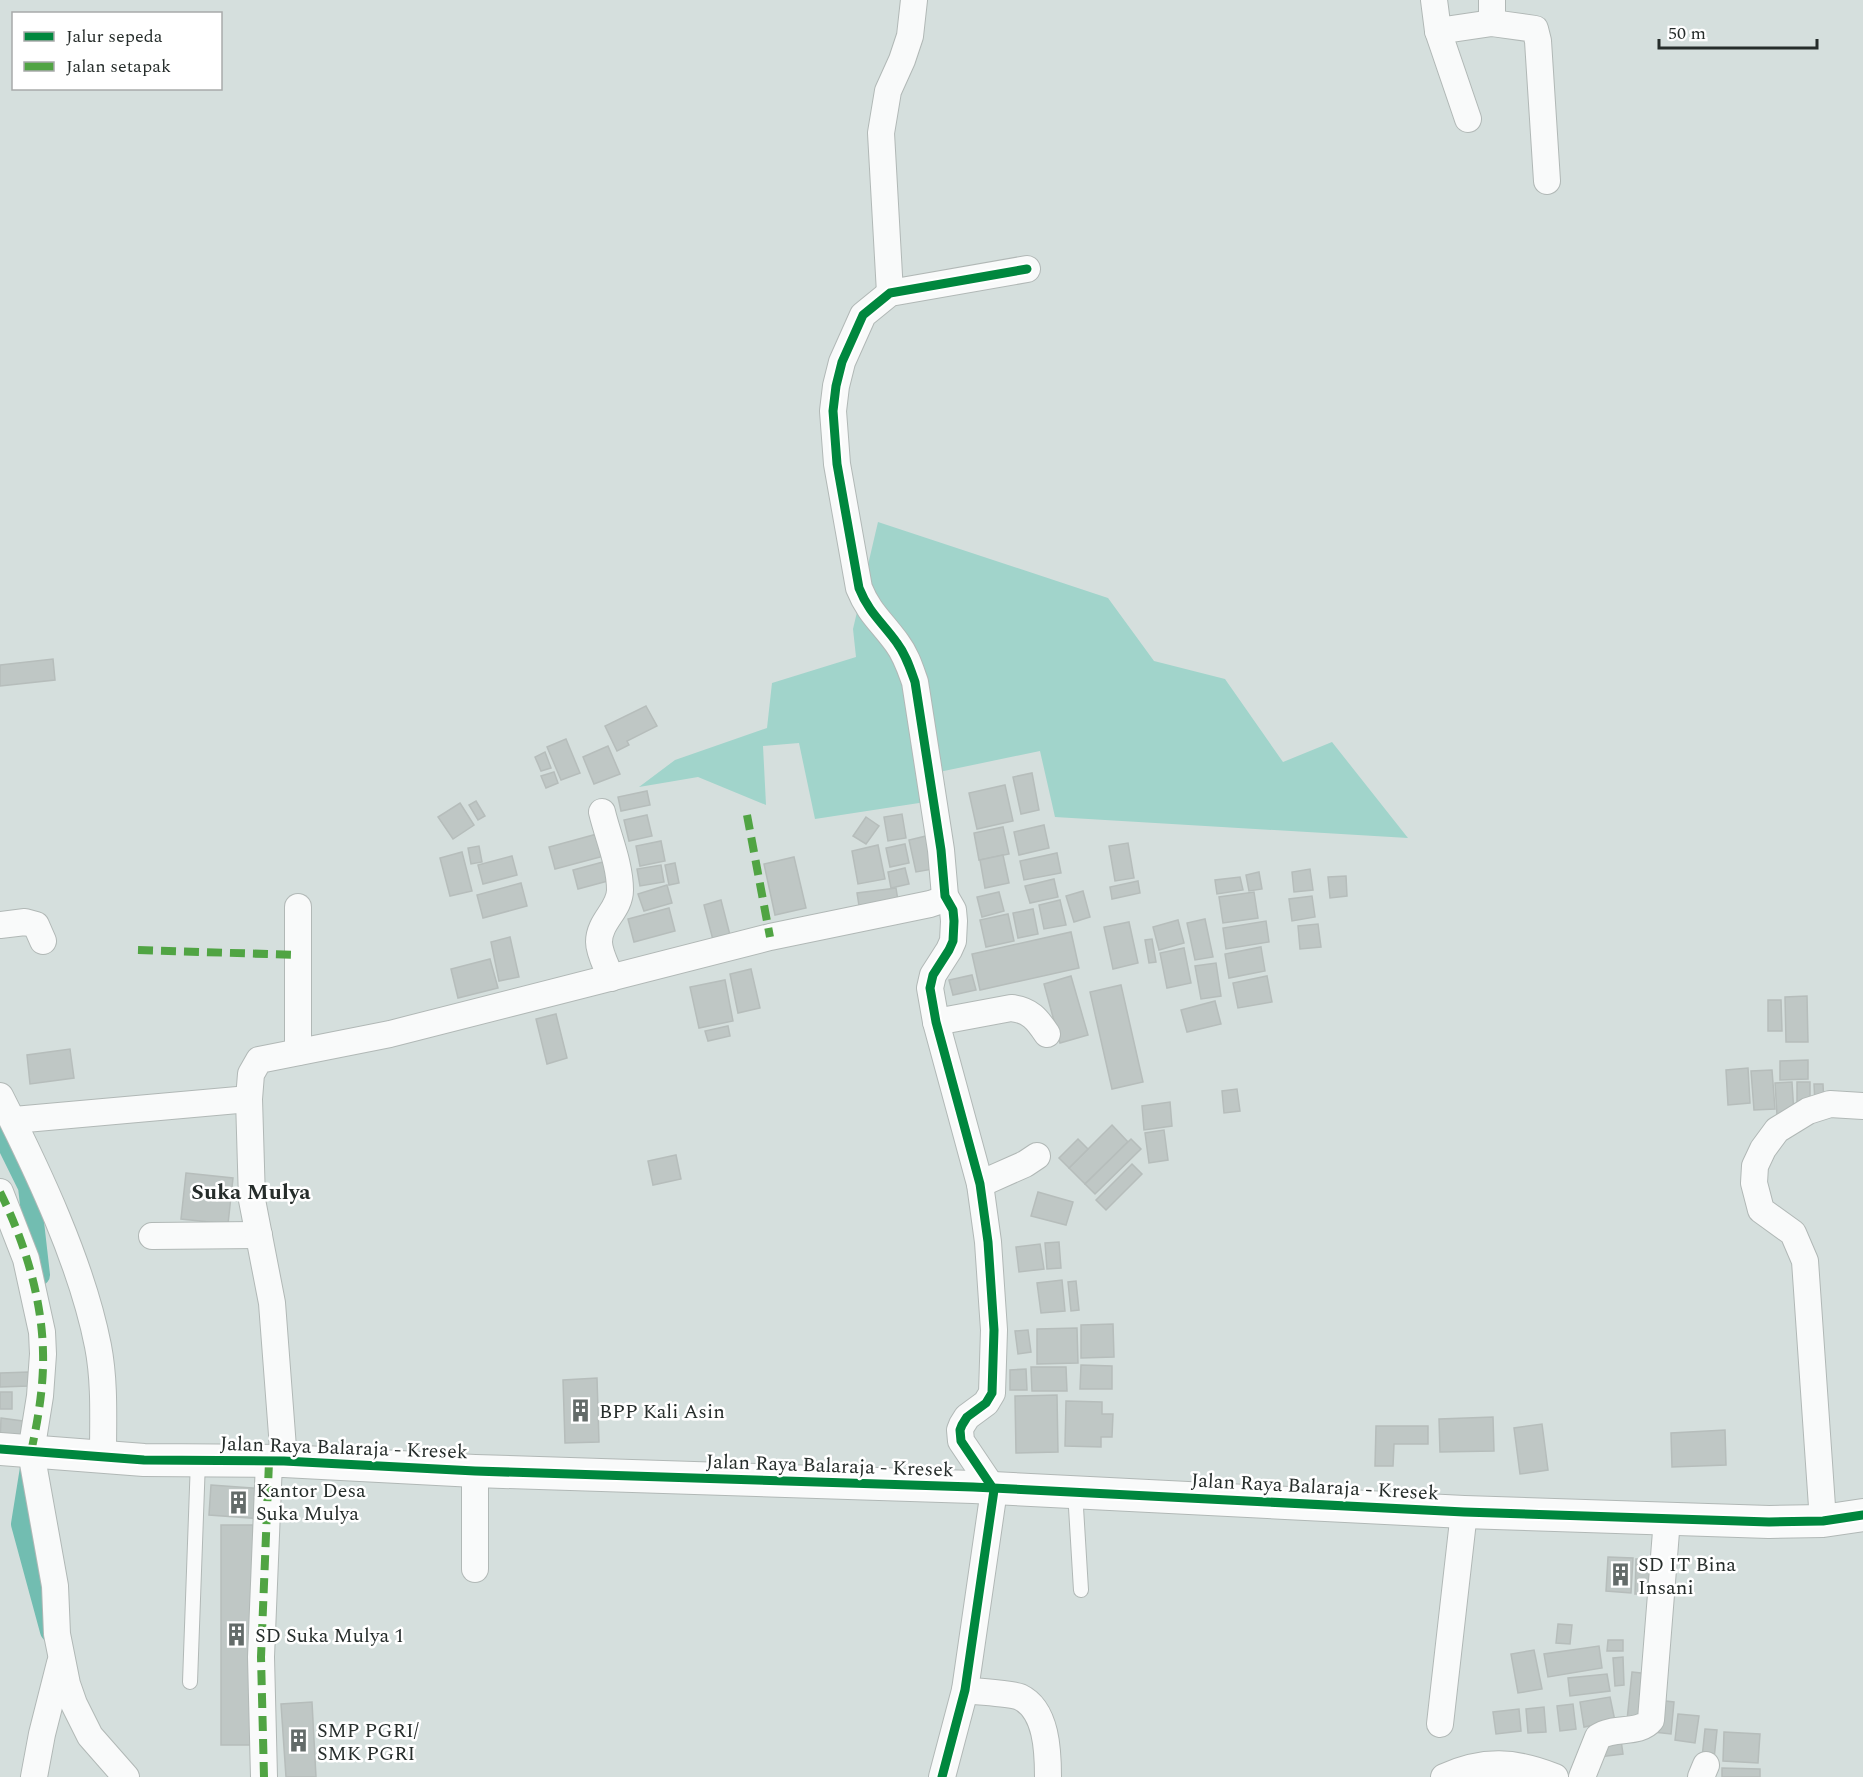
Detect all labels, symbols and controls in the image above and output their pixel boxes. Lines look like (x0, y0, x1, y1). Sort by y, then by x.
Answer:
legend (12, 12, 222, 90)
scale bar (1659, 12, 1816, 50)
text: 50 m (1668, 20, 1706, 47)
text: Jalur sepeda (66, 23, 163, 50)
text: Jalan setapak (66, 53, 171, 80)
district label: Suka Mulya (191, 1176, 311, 1209)
place label: BPP Kali Asin (599, 1397, 725, 1427)
building icon: BPP Kali Asin (568, 1398, 594, 1424)
street label: Jalan Raya Balaraja - Kresek (219, 1429, 468, 1467)
street label: Jalan Raya Balaraja - Kresek (705, 1447, 954, 1485)
street label: Jalan Raya Balaraja - Kresek (1190, 1466, 1440, 1508)
place label: Kantor Desa Suka Mulya (256, 1476, 366, 1529)
building icon: Kantor Desa Suka Mulya (225, 1489, 251, 1515)
place label: SD IT Bina Insani (1638, 1550, 1736, 1603)
building icon: SD IT Bina Insani (1607, 1562, 1633, 1588)
place label: SD Suka Mulya 1 (255, 1621, 404, 1651)
building icon: SD Suka Mulya 1 (224, 1622, 250, 1648)
place label: SMP PGRI/ SMK PGRI (317, 1716, 419, 1769)
building icon: SMP PGRI/ SMK PGRI (286, 1728, 312, 1754)

